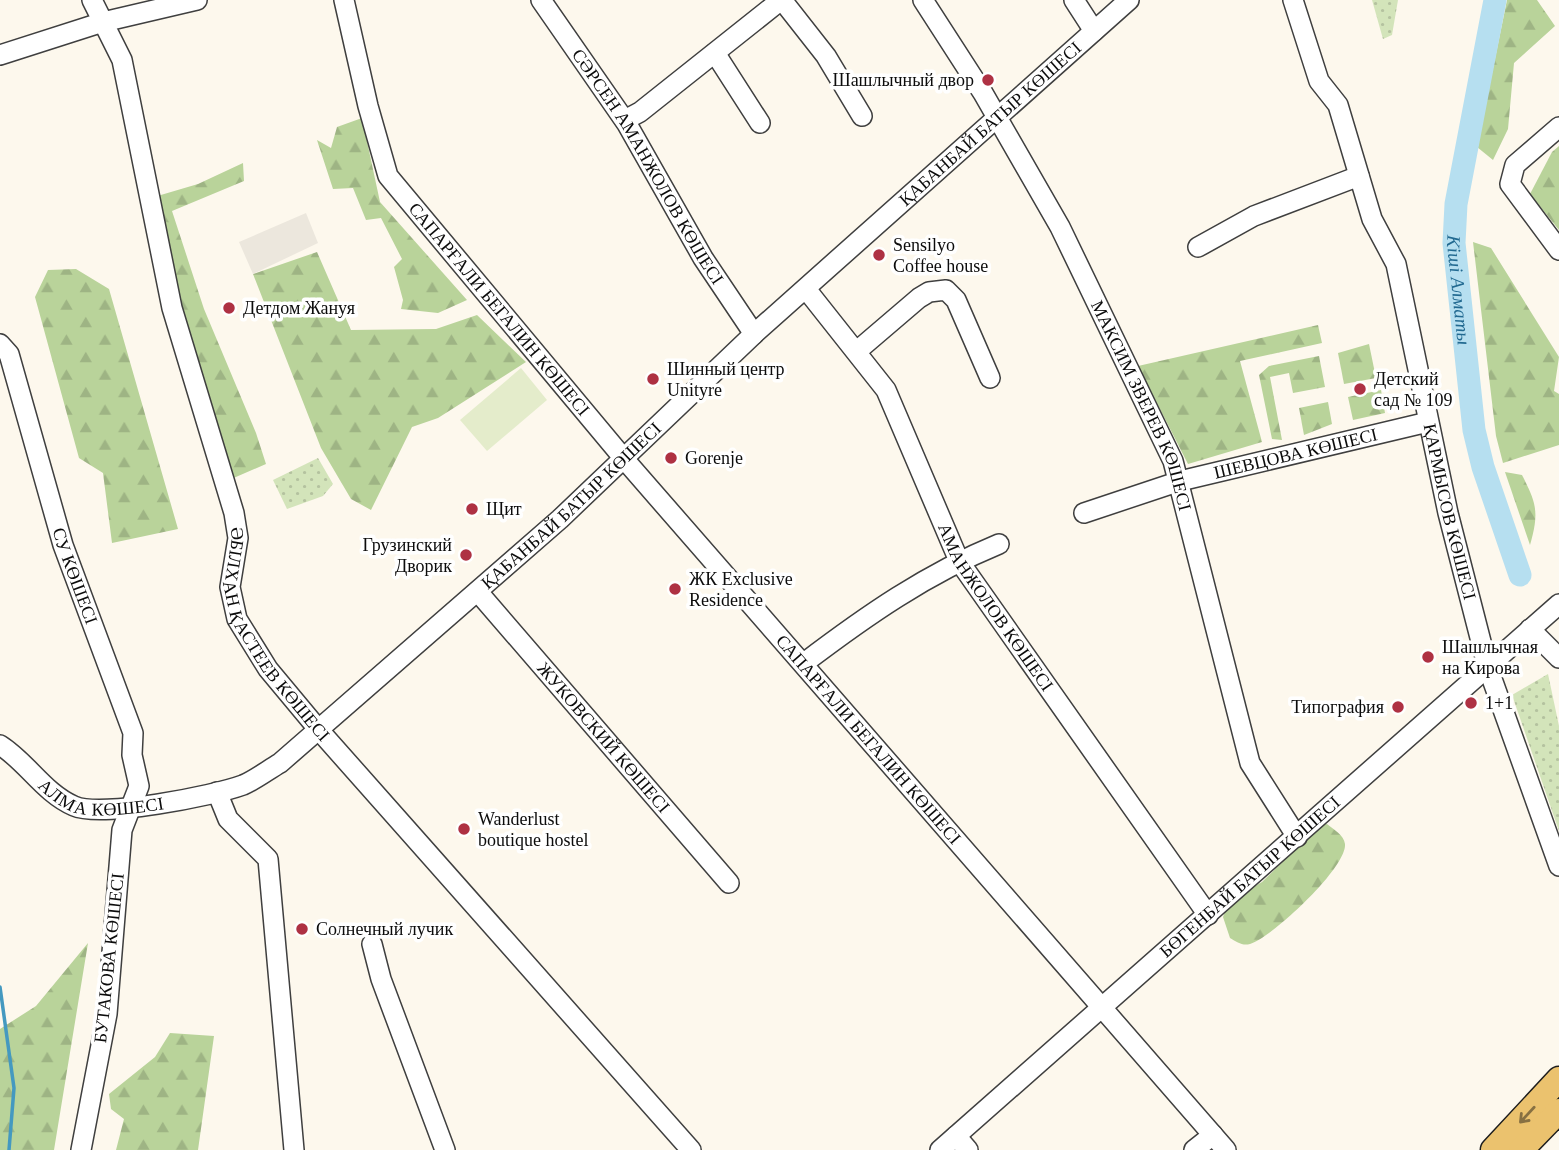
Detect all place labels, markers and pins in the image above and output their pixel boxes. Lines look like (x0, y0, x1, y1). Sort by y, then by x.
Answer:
place label: Шашлычный двор (832, 70, 974, 90)
marker: Шашлычный двор (980, 72, 996, 88)
place label: Sensilyo Coffee house (893, 235, 988, 276)
marker: Sensilyo Coffee house (871, 247, 887, 263)
place label: Детдом Жануя (243, 298, 355, 318)
marker: Детдом Жануя (221, 300, 237, 316)
place label: Шинный центр Unityre (667, 359, 785, 400)
place label: Детский сад № 109 (1374, 369, 1453, 410)
marker: Шинный центр Unityre (645, 371, 661, 387)
marker: Детский сад № 109 (1352, 381, 1368, 397)
place label: Gorenje (685, 448, 743, 468)
marker: Gorenje (663, 450, 679, 466)
place label: Щит (486, 499, 522, 519)
marker: Щит (464, 501, 480, 517)
place label: Грузинский Дворик (363, 535, 452, 576)
marker: Грузинский Дворик (458, 547, 474, 563)
place label: ЖК Exclusive Residence (689, 569, 793, 610)
marker: ЖК Exclusive Residence (667, 581, 683, 597)
place label: Шашлычная на Кирова (1442, 637, 1538, 678)
marker: Шашлычная на Кирова (1420, 649, 1436, 665)
place label: 1+1 (1485, 693, 1513, 713)
marker: 1+1 (1463, 695, 1479, 711)
place label: Типография (1291, 697, 1384, 717)
marker: Типография (1390, 699, 1406, 715)
place label: Wanderlust boutique hostel (478, 809, 589, 850)
marker: Wanderlust boutique hostel (456, 821, 472, 837)
place label: Солнечный лучик (316, 919, 454, 939)
marker: Солнечный лучик (294, 921, 310, 937)

